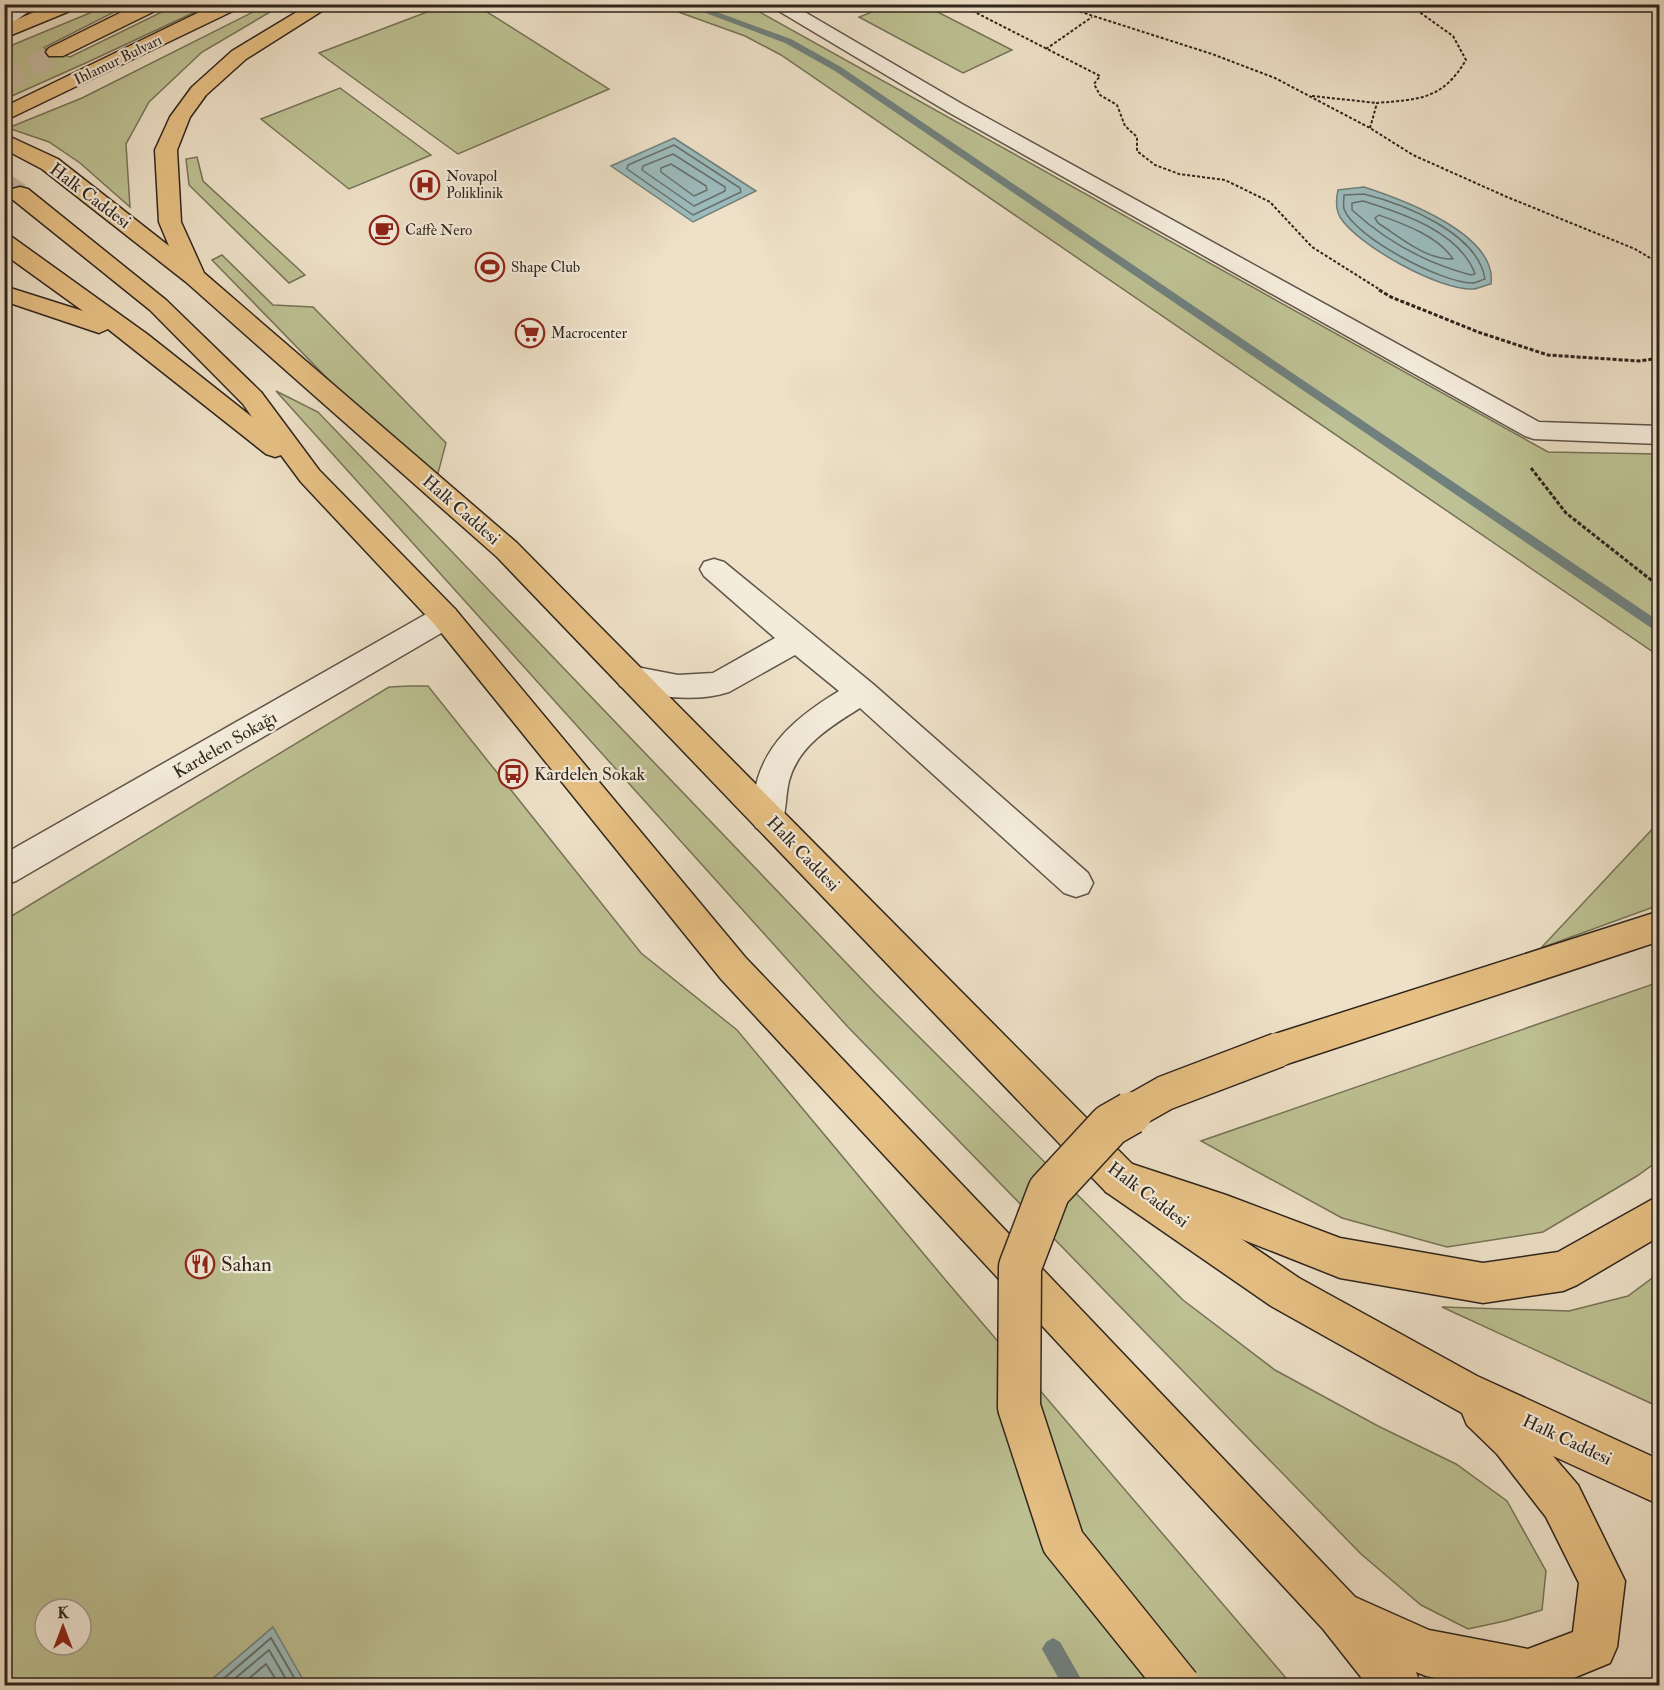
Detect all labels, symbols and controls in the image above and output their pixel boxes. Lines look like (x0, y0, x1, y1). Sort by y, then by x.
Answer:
street label: Ihlamur Bulvarı (71, 31, 165, 89)
street label: Halk Caddesi (45, 158, 135, 234)
place label: Novapol Poliklinik (446, 167, 503, 203)
hospital icon: Novapol Poliklinik (409, 169, 441, 201)
cafe icon: Caffè Nero (368, 214, 400, 246)
place label: Caffè Nero (405, 221, 472, 240)
sports icon: Shape Club (474, 251, 506, 283)
place label: Shape Club (511, 258, 580, 278)
supermarket icon: Macrocenter (514, 317, 546, 349)
place label: Macrocenter (551, 324, 627, 343)
street label: Halk Caddesi (417, 470, 505, 550)
street label: Kardelen Sokağı (169, 706, 281, 784)
bus stop icon: Kardelen Sokak (497, 758, 529, 790)
place label: Kardelen Sokak (534, 763, 646, 786)
street label: Halk Caddesi (761, 812, 845, 897)
street label: Halk Caddesi (1103, 1157, 1193, 1233)
restaurant icon: Sahan (184, 1248, 216, 1280)
place label: Sahan (221, 1251, 272, 1278)
street label: Halk Caddesi (1519, 1409, 1615, 1471)
north arrow (33, 1597, 93, 1657)
text: K (57, 1603, 69, 1623)

